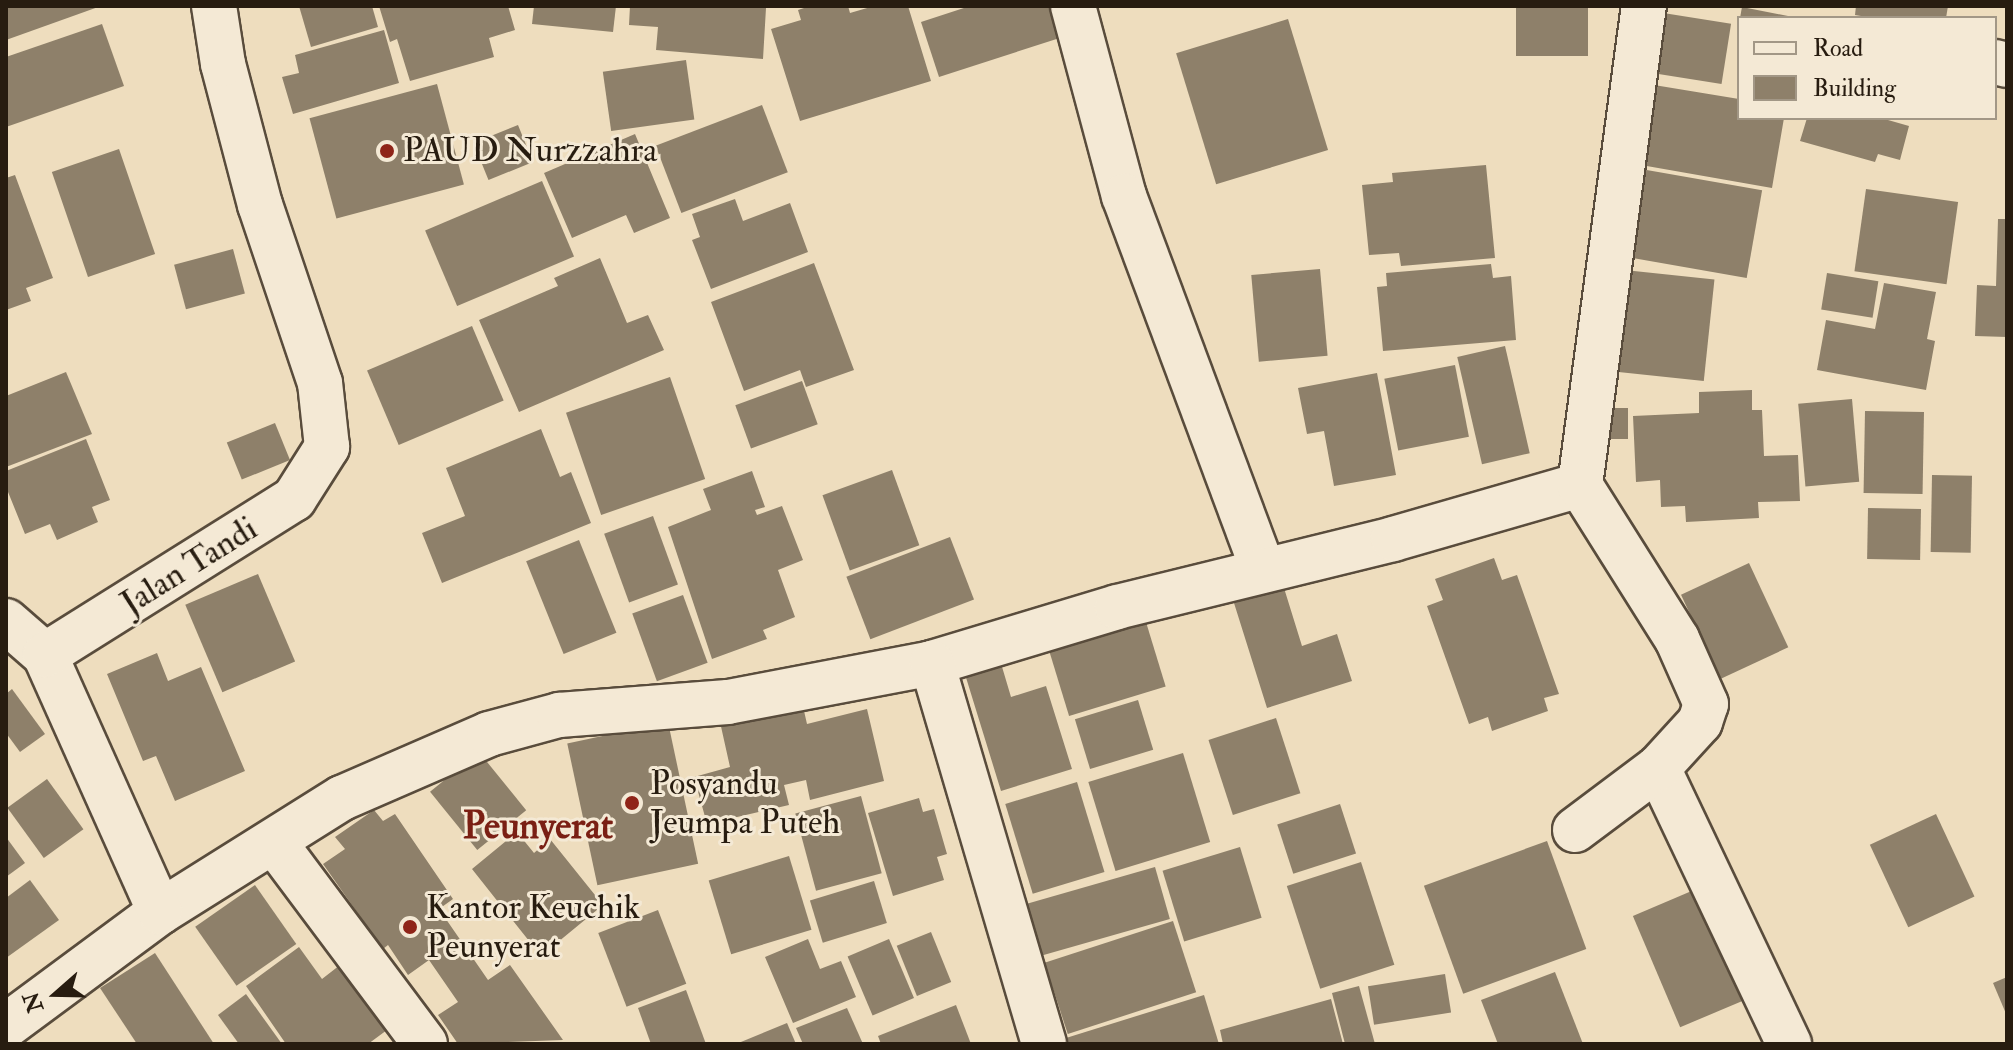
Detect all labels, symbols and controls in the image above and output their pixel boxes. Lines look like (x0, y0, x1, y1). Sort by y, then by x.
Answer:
legend (1737, 16, 1997, 120)
text: Road (1813, 33, 1863, 64)
text: Building (1813, 73, 1896, 104)
place label: PAUD Nurzzahra (403, 131, 657, 171)
marker: PAUD Nurzzahra (378, 142, 396, 160)
street label: Jalan Tandi (113, 508, 265, 624)
place label: Posyandu Jeumpa Puteh (650, 763, 840, 842)
marker: Posyandu Jeumpa Puteh (621, 792, 643, 814)
district label: Peunyerat (463, 804, 613, 850)
place label: Kantor Keuchik Peunyerat (426, 887, 640, 966)
marker: Kantor Keuchik Peunyerat (401, 918, 419, 936)
north arrow (16, 954, 96, 1034)
text: N (17, 988, 50, 1016)

